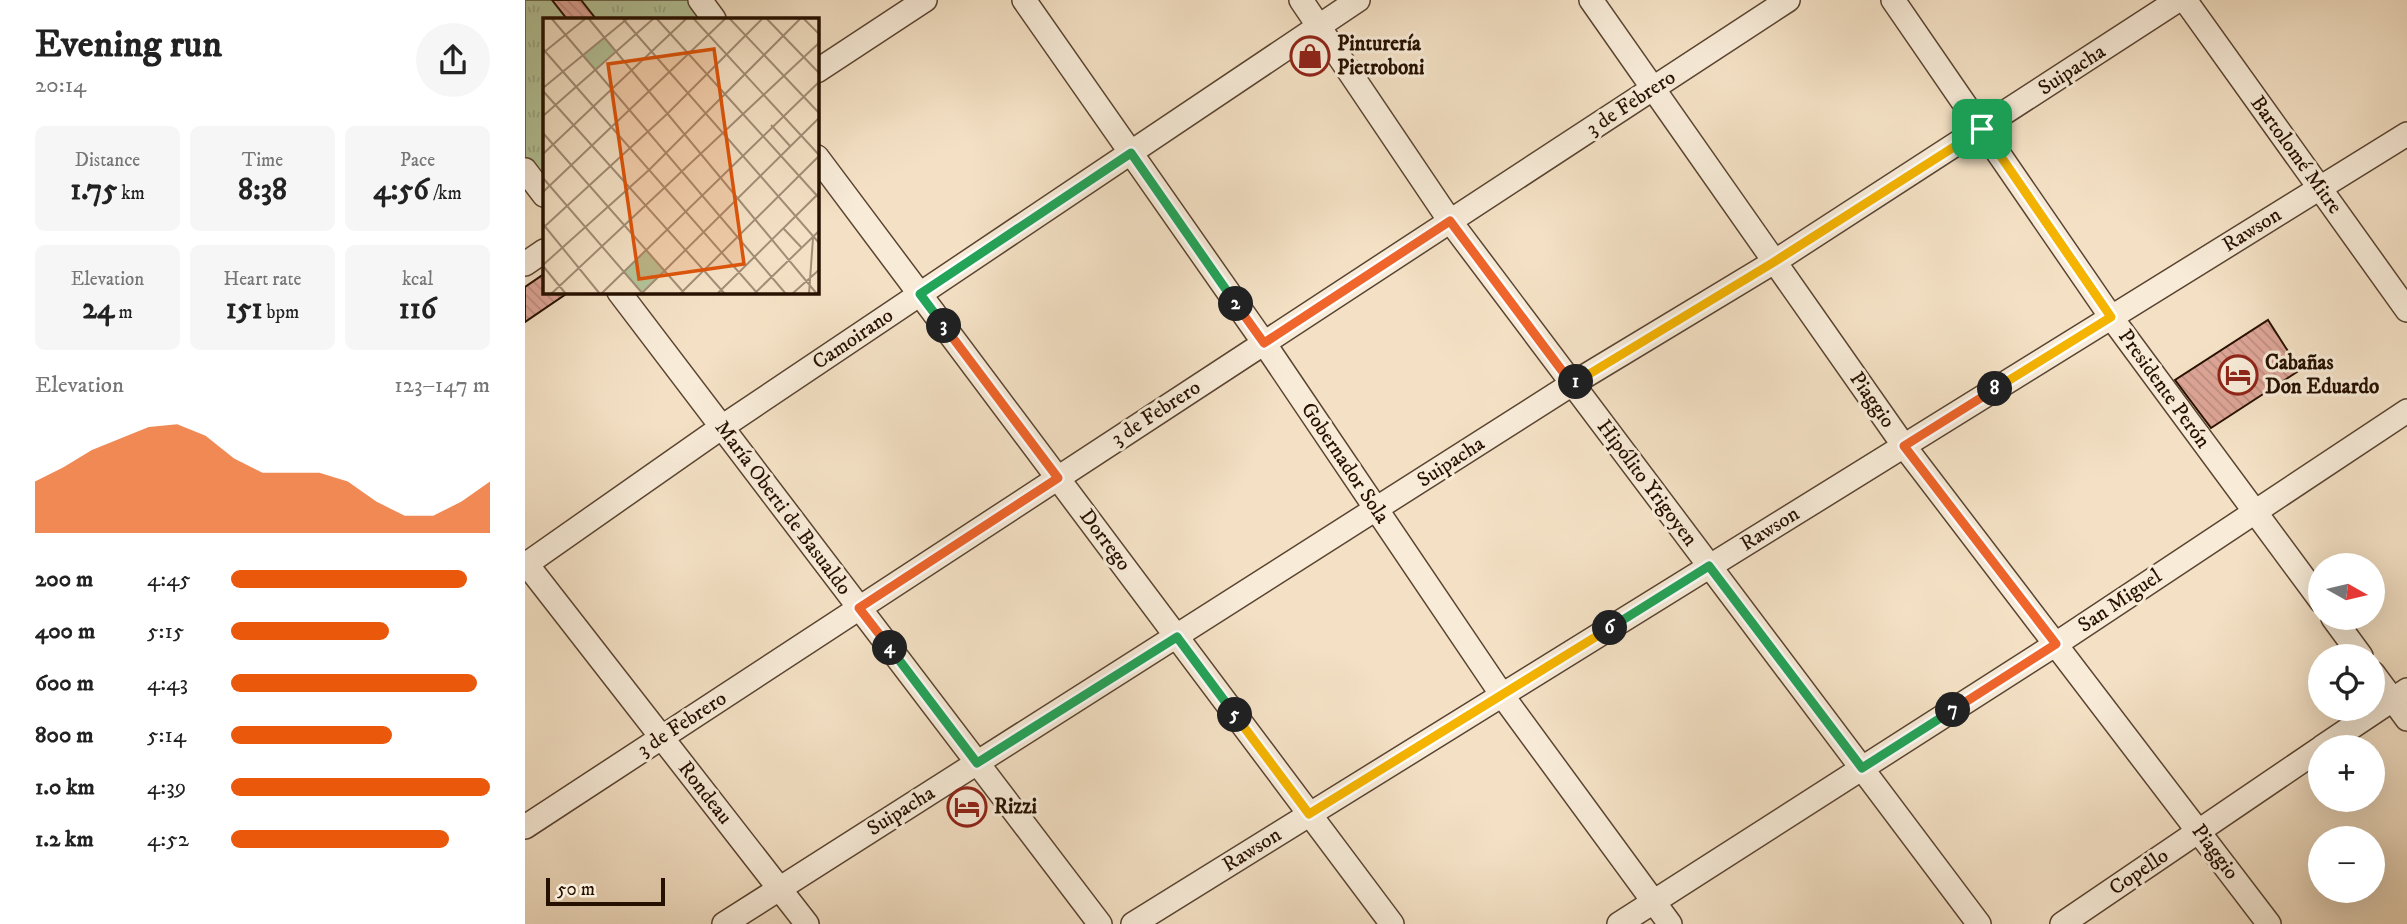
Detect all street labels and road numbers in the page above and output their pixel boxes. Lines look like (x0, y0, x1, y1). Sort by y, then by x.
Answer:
street label: Suipacha (2033, 39, 2111, 101)
street label: 3 de Febrero (1581, 64, 1681, 142)
street label: Bartolomé Mitre (2244, 91, 2348, 220)
street label: Rawson (2218, 202, 2286, 258)
street label: Camoirano (808, 302, 898, 376)
street label: Presidente Perón (2112, 324, 2216, 454)
street label: Piaggio (1843, 367, 1901, 433)
street label: 3 de Febrero (1106, 374, 1206, 452)
street label: Gobernador Sola (1295, 398, 1395, 529)
street label: Hipólito Yrigoyen (1591, 414, 1703, 552)
street label: María Oberti de Basualdo (709, 416, 857, 600)
street label: Suipacha (1412, 431, 1490, 493)
street label: Rawson (1736, 501, 1804, 557)
street label: Dorrego (1073, 504, 1137, 576)
street label: San Miguel (2073, 563, 2167, 638)
street label: 3 de Febrero (632, 685, 732, 763)
street label: Rondeau (672, 756, 738, 830)
street label: Suipacha (862, 780, 940, 842)
street label: Piaggio (2186, 819, 2244, 885)
street label: Rawson (1218, 822, 1286, 878)
street label: Copello (2104, 843, 2174, 901)

